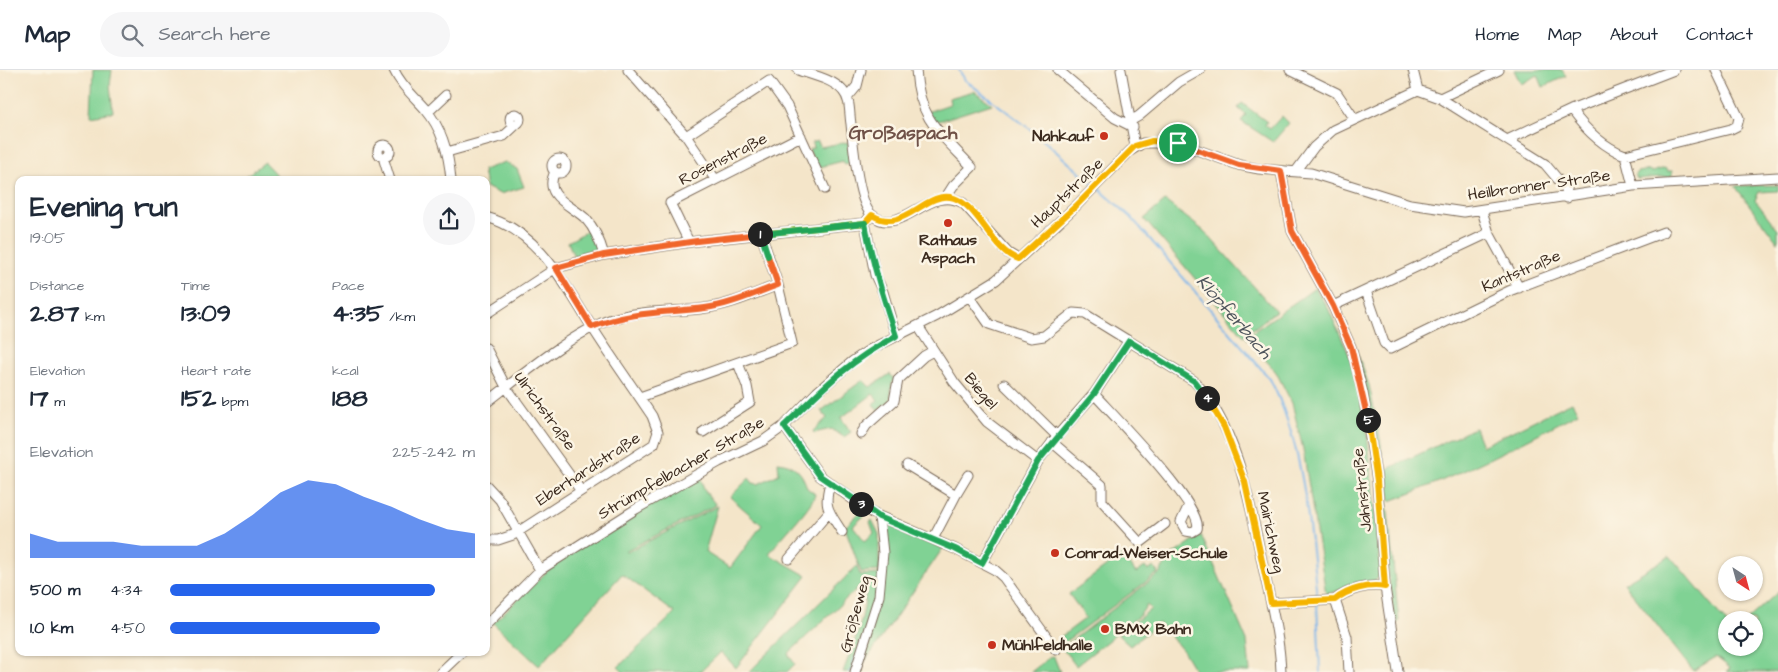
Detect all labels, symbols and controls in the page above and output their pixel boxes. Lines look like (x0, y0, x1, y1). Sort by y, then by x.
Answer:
search box (100, 12, 450, 57)
text: Map (25, 18, 70, 52)
icon: search (118, 21, 146, 49)
text: Search here (158, 21, 271, 48)
text: Home (1475, 22, 1520, 47)
text: Map (1548, 22, 1582, 47)
text: About (1610, 22, 1658, 47)
text: Contact (1686, 22, 1753, 47)
district label: Großaspach (849, 120, 958, 147)
pin (1157, 122, 1199, 164)
place label: Nahkauf (1032, 125, 1095, 147)
street label: Rosenstraße (675, 127, 771, 191)
icon: arrive (1164, 129, 1192, 157)
marker: Nahkauf (1098, 130, 1110, 142)
street label: Hauptstraße (1026, 153, 1108, 233)
street label: Heilbronner Straße (1466, 164, 1612, 206)
text: Evening run (30, 188, 178, 227)
button: share (423, 193, 475, 245)
marker: Rathaus Aspach (942, 217, 954, 229)
pin: 1 (748, 222, 772, 246)
text: 1 (760, 224, 761, 244)
text: 19:05 (30, 227, 65, 249)
place label: Rathaus Aspach (919, 229, 977, 269)
street label: Kantstraße (1478, 244, 1564, 297)
water label: Klöpferbach (1191, 270, 1278, 365)
text: Distance (30, 276, 84, 296)
text: Time (181, 276, 210, 296)
text: Pace (332, 276, 364, 296)
text: 2.87 (30, 296, 79, 331)
text: 13:09 (181, 296, 231, 331)
text: 4:35 (332, 296, 384, 331)
text: km (79, 307, 105, 327)
text: /km (384, 307, 415, 327)
text: Elevation (30, 361, 85, 381)
text: Heart rate (181, 361, 251, 381)
text: kcal (332, 361, 359, 381)
street label: Ulrichstraße (509, 367, 581, 455)
street label: Biegel (958, 368, 1003, 415)
text: 17 (30, 381, 49, 416)
text: 152 (181, 381, 216, 416)
text: 188 (332, 381, 368, 416)
pin: 4 (1194, 386, 1220, 410)
text: 4 (1203, 388, 1212, 408)
text: m (49, 392, 65, 412)
text: bpm (216, 392, 248, 412)
pin: 5 (1356, 408, 1380, 432)
text: 5 (1364, 410, 1373, 430)
street label: Strümpfelbacher Straße (594, 411, 768, 525)
street label: Eberhardstraße (531, 427, 645, 511)
text: Elevation (30, 441, 93, 463)
text: 225–242 m (392, 441, 475, 463)
street label: Jahnstraße (1347, 447, 1377, 533)
street label: Mairichweg (1251, 489, 1290, 575)
pin: 3 (848, 492, 874, 516)
text: 3 (858, 494, 865, 514)
place label: Conrad-Weiser-Schule (1065, 542, 1228, 564)
marker: Conrad-Weiser-Schule (1049, 547, 1061, 559)
north arrow (1718, 556, 1762, 601)
map controls (1718, 556, 1763, 656)
street label: Größeweg (834, 573, 877, 655)
text: 500 m (30, 579, 80, 601)
text: 4:34 (110, 579, 143, 601)
button: locate (1718, 611, 1763, 656)
text: 1.0 km (30, 617, 73, 639)
text: 4:50 (110, 617, 145, 639)
place label: BMX Bahn (1115, 618, 1191, 640)
marker: BMX Bahn (1099, 623, 1111, 635)
place label: Mühlfeldhalle (1002, 634, 1093, 656)
marker: Mühlfeldhalle (986, 639, 998, 651)

